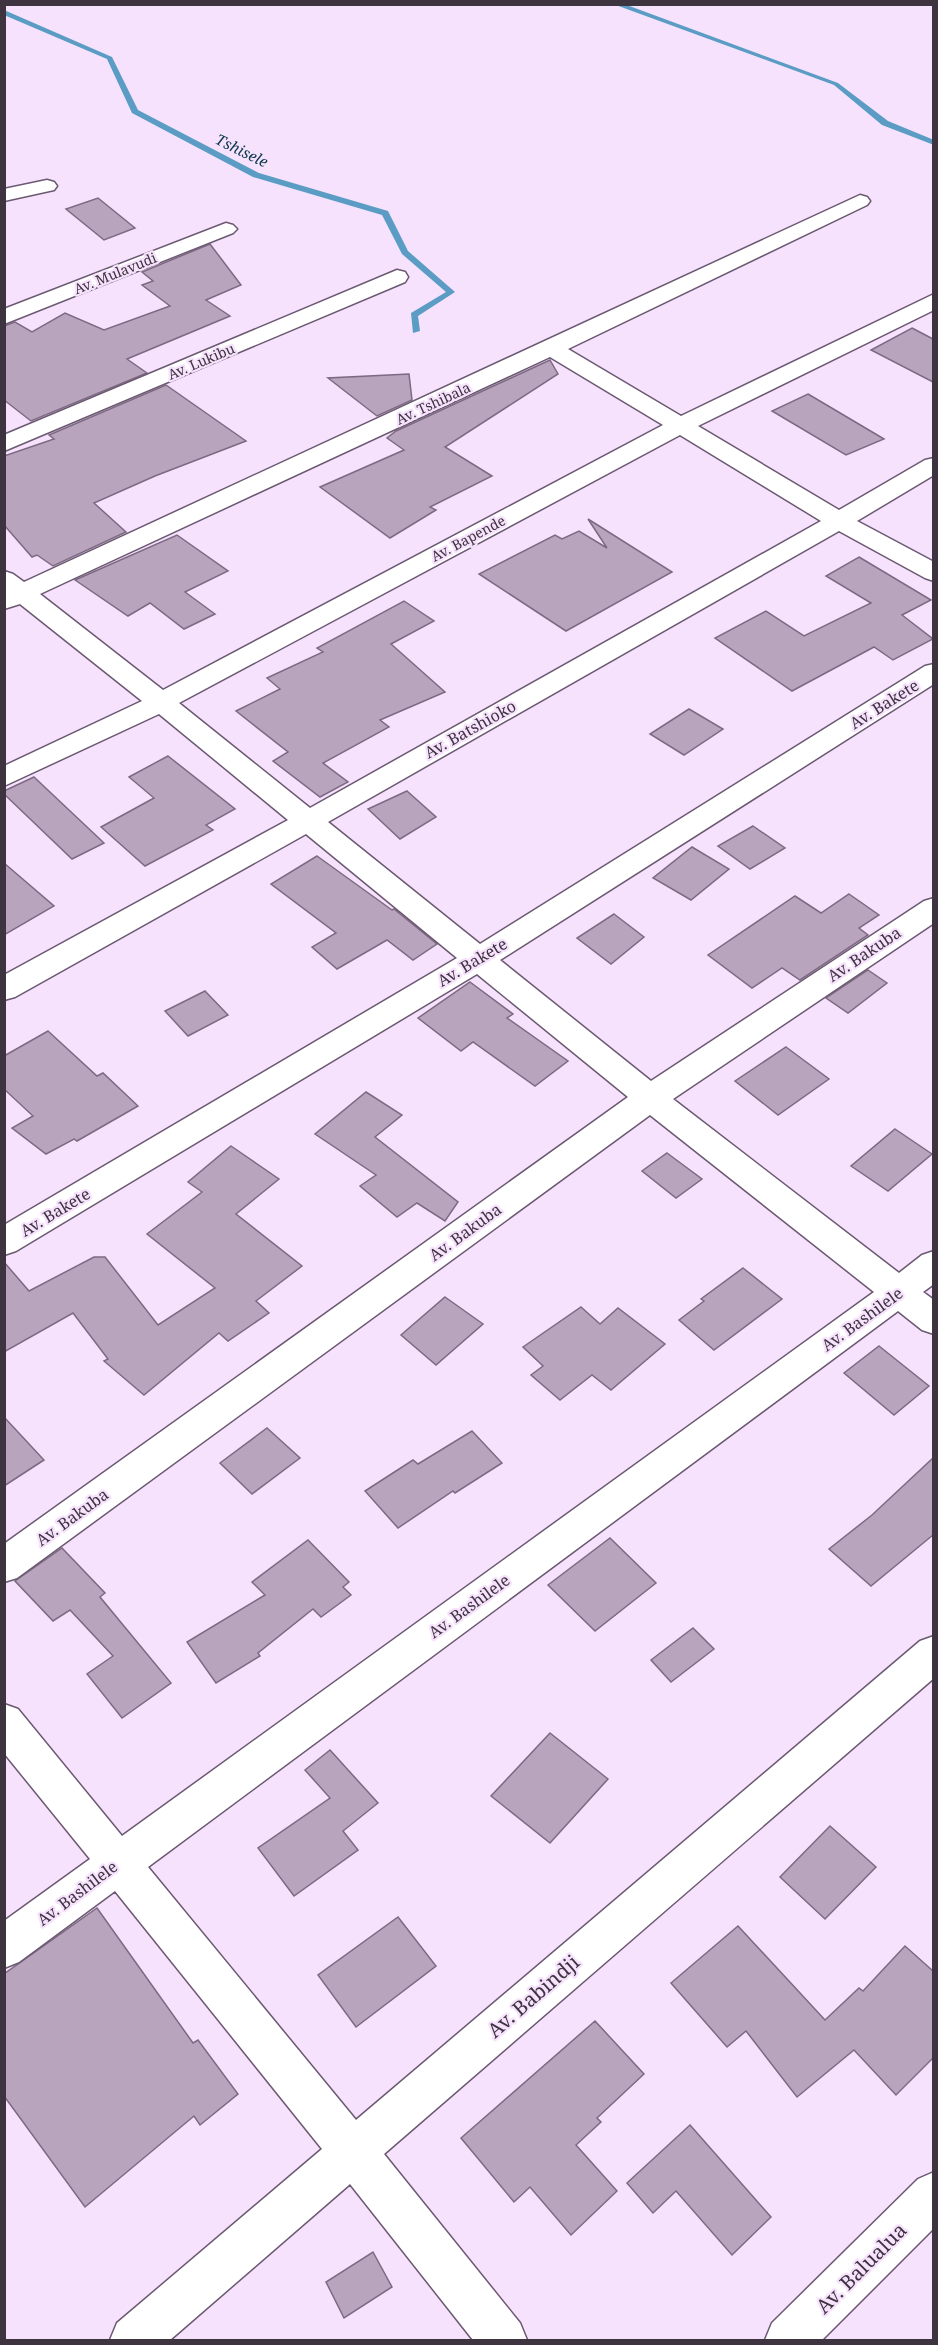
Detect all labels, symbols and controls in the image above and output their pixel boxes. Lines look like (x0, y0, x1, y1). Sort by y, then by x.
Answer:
water label: Tshisele (212, 129, 272, 172)
street label: Av. Mulavudi (71, 248, 160, 298)
street label: Av. Lukibu (165, 338, 238, 384)
street label: Av. Tshibala (393, 377, 473, 429)
street label: Av. Bapende (428, 510, 508, 566)
street label: Av. Bakete (845, 674, 923, 734)
street label: Av. Batshioko (420, 695, 520, 763)
street label: Av. Bakuba (823, 921, 905, 987)
street label: Av. Bakete (433, 933, 511, 991)
street label: Av. Bakete (16, 1183, 94, 1241)
street label: Av. Bakuba (424, 1198, 506, 1266)
street label: Av. Bashilele (817, 1282, 907, 1356)
street label: Av. Bakuba (31, 1483, 113, 1551)
street label: Av. Bashilele (424, 1569, 514, 1643)
street label: Av. Bashilele (32, 1855, 122, 1931)
street label: Av. Babindji (481, 1948, 585, 2044)
street label: Av. Balualua (810, 2217, 912, 2319)

